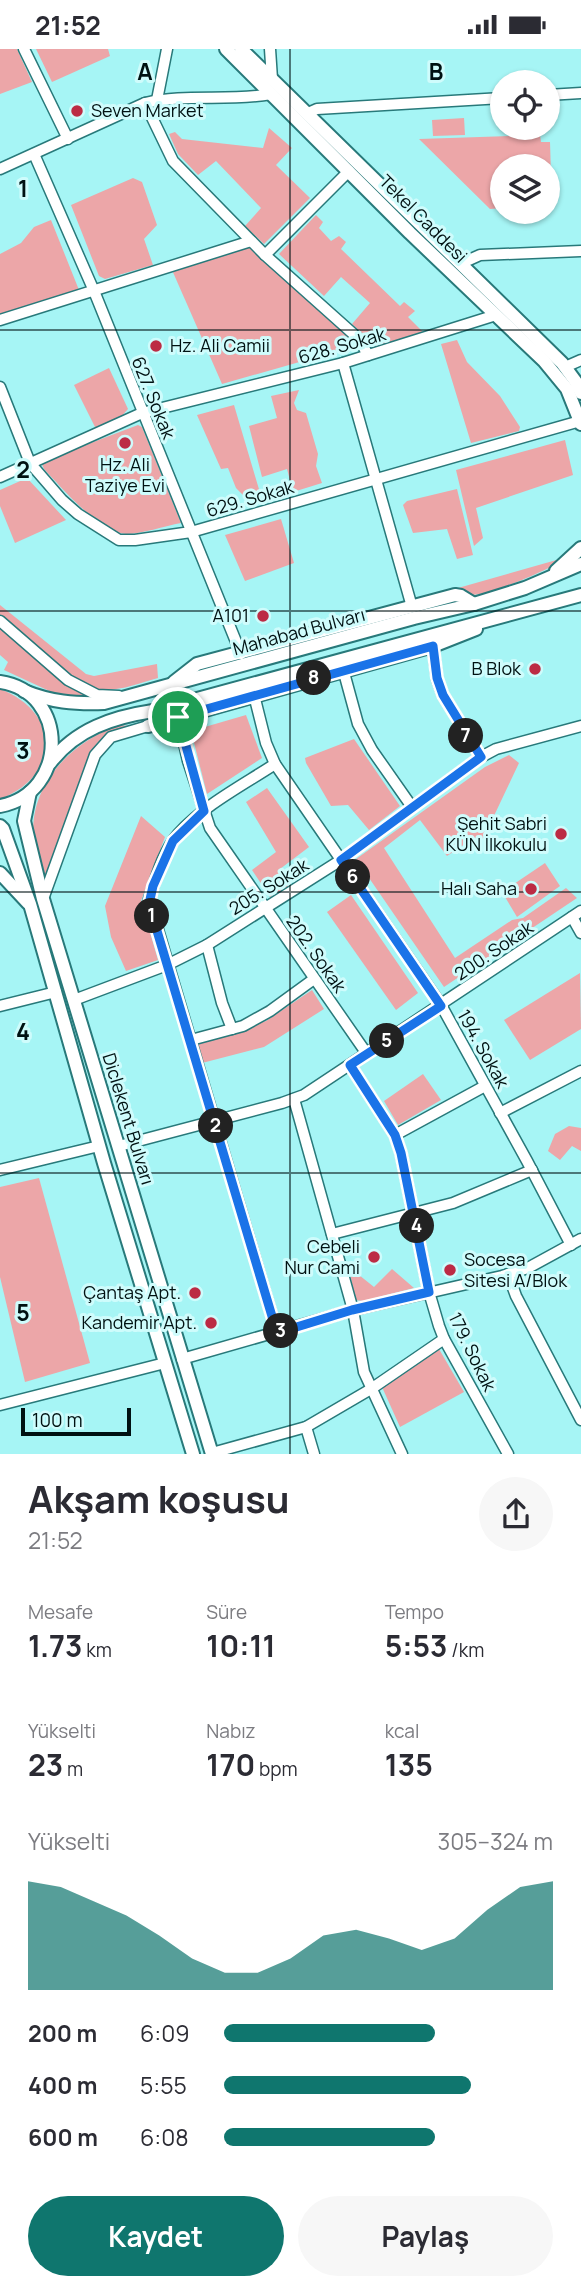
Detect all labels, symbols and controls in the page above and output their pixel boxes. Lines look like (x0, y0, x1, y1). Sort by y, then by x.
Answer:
text: 21:52 (35, 7, 101, 43)
text: A (137, 55, 153, 87)
text: B (429, 55, 443, 87)
map controls (490, 70, 560, 224)
button: locate (490, 70, 560, 140)
place label: Seven Market (91, 98, 204, 122)
marker: Seven Market (69, 103, 85, 119)
button: layers (490, 154, 560, 224)
street label: Tekel Caddesi (374, 169, 473, 268)
text: 1 (18, 172, 28, 204)
street label: 628. Sokak (295, 321, 389, 369)
place label: Hz. Ali Camii (170, 333, 270, 357)
marker: Hz. Ali Camii (148, 338, 164, 354)
street label: 627. Sokak (126, 353, 182, 443)
marker: Hz. Ali Taziye Evi (117, 435, 133, 451)
place label: Hz. Ali Taziye Evi (85, 452, 165, 497)
text: 2 (16, 453, 30, 485)
street label: 629. Sokak (203, 474, 297, 522)
street label: Mahabad Bulvarı (230, 602, 368, 660)
place label: A101 (213, 603, 249, 627)
marker: A101 (255, 608, 271, 624)
place label: B Blok (472, 656, 522, 680)
pin: 8 (296, 661, 332, 695)
marker: B Blok (527, 661, 543, 677)
text: 8 (308, 664, 319, 690)
pin (148, 687, 208, 747)
icon: arrive (159, 698, 197, 736)
pin: 7 (448, 719, 484, 753)
text: 7 (460, 722, 471, 748)
text: 3 (16, 734, 30, 766)
place label: Şehit Sabri KÜN İlkokulu (445, 811, 547, 856)
marker: Şehit Sabri KÜN İlkokulu (553, 826, 569, 842)
street label: 205. Sokak (224, 852, 314, 920)
pin: 6 (336, 859, 370, 895)
text: 6 (347, 863, 358, 889)
place label: Halı Saha (441, 876, 517, 900)
marker: Halı Saha (523, 881, 539, 897)
pin: 1 (134, 899, 170, 933)
text: 1 (147, 902, 156, 928)
street label: 202. Sokak (281, 910, 353, 998)
street label: 200. Sokak (449, 914, 538, 985)
street label: 194. Sokak (452, 1005, 516, 1093)
text: 4 (16, 1015, 30, 1047)
pin: 5 (370, 1023, 404, 1059)
text: 5 (381, 1027, 392, 1053)
street label: Diclekent Bulvarı (98, 1050, 160, 1187)
pin: 2 (198, 1109, 234, 1143)
text: 2 (210, 1112, 221, 1138)
pin: 4 (400, 1209, 434, 1243)
text: 4 (411, 1212, 422, 1238)
place label: Cebeli Nur Cami (285, 1234, 360, 1279)
place label: Socesa Sitesi A/Blok (464, 1247, 568, 1292)
marker: Cebeli Nur Cami (366, 1249, 382, 1265)
marker: Socesa Sitesi A/Blok (442, 1262, 458, 1278)
place label: Çantaş Apt. (83, 1280, 181, 1304)
marker: Çantaş Apt. (187, 1285, 203, 1301)
text: 5 (16, 1296, 30, 1328)
street label: 179. Sokak (444, 1308, 503, 1396)
place label: Kandemir Apt. (81, 1310, 197, 1334)
pin: 3 (264, 1313, 298, 1349)
marker: Kandemir Apt. (203, 1315, 219, 1331)
text: 3 (275, 1317, 286, 1343)
scale bar (21, 1405, 131, 1436)
text: 100 m (32, 1407, 83, 1433)
text: Akşam koşusu (28, 1472, 290, 1524)
button: share (479, 1477, 553, 1551)
text: 21:52 (28, 1524, 83, 1556)
text: Mesafe (28, 1599, 93, 1625)
text: Süre (206, 1599, 247, 1625)
text: Tempo (385, 1599, 444, 1625)
text: 1.73 (28, 1625, 83, 1666)
text: 10:11 (206, 1625, 276, 1666)
text: 5:53 (385, 1625, 448, 1666)
text: km (83, 1637, 112, 1663)
text: /km (448, 1637, 484, 1663)
text: Yükselti (28, 1718, 96, 1744)
text: Nabız (206, 1718, 256, 1744)
text: kcal (385, 1718, 419, 1744)
text: 23 (28, 1744, 63, 1785)
text: 170 (206, 1744, 255, 1785)
text: 135 (385, 1744, 433, 1785)
text: m (63, 1756, 83, 1782)
text: bpm (255, 1756, 298, 1782)
text: Yükselti (28, 1825, 110, 1857)
text: 305–324 m (438, 1825, 553, 1857)
text: 200 m (28, 2017, 97, 2049)
text: 6:09 (140, 2017, 189, 2049)
text: 400 m (28, 2069, 98, 2101)
text: 5:55 (140, 2069, 187, 2101)
text: 600 m (28, 2121, 98, 2153)
text: 6:08 (140, 2121, 189, 2153)
button: Kaydet (28, 2196, 284, 2276)
button: Paylaş (298, 2196, 553, 2276)

